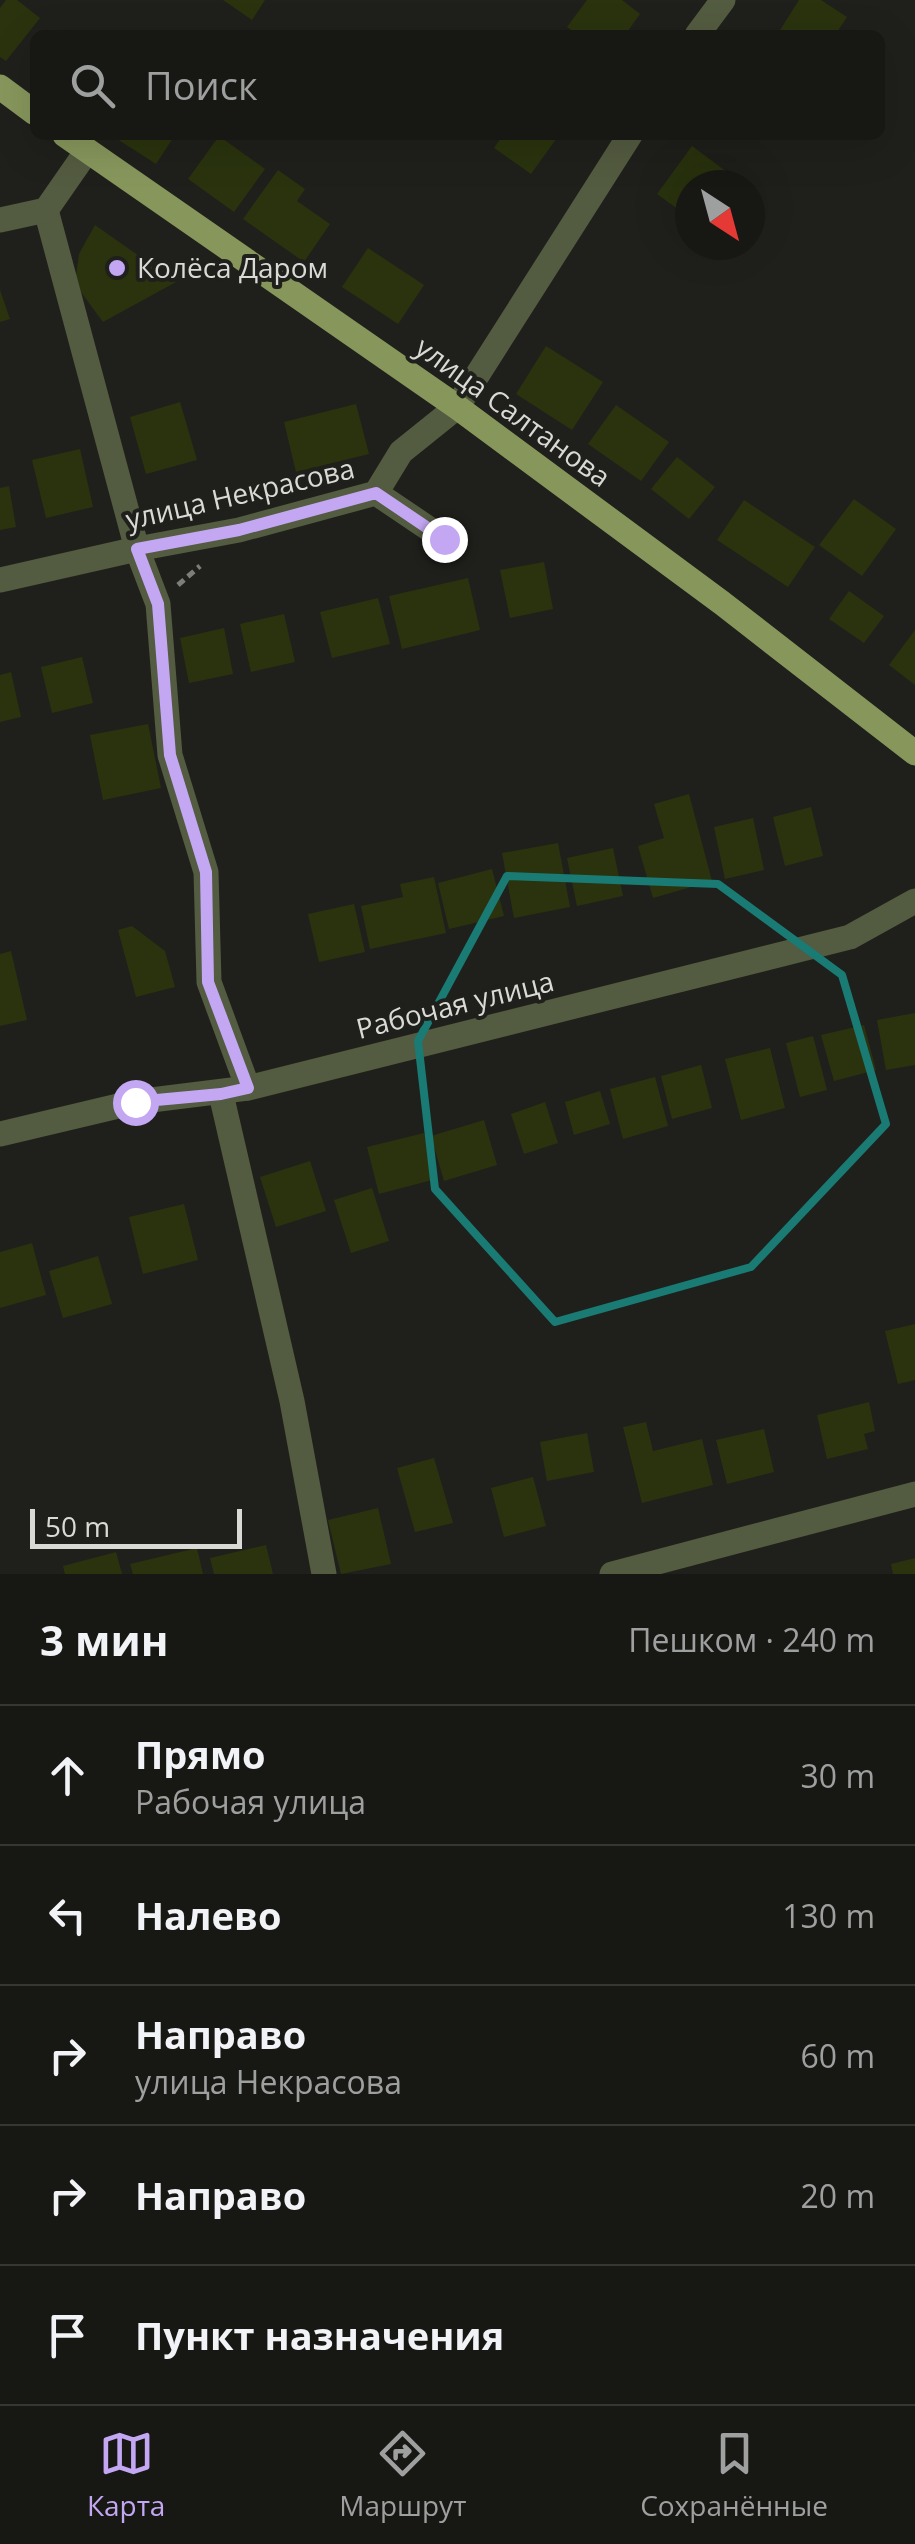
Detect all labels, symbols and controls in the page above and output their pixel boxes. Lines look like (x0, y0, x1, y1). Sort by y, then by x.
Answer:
search box (30, 30, 885, 140)
icon: search (65, 58, 120, 113)
text: Поиск (145, 59, 258, 111)
north arrow (675, 170, 765, 260)
place label: Колёса Даром (137, 248, 328, 286)
marker: Колёса Даром (106, 257, 128, 279)
street label: улица Салтанова (408, 328, 619, 495)
street label: улица Некрасова (122, 448, 358, 538)
route end (422, 517, 468, 563)
street label: Рабочая улица (352, 961, 557, 1047)
route start (113, 1080, 159, 1126)
scale bar (30, 1504, 242, 1548)
text: 50 m (45, 1507, 110, 1545)
text: 3 мин (40, 1611, 168, 1668)
text: Пешком · 240 m (628, 1618, 875, 1661)
text: Прямо (135, 1728, 266, 1780)
icon: ahead (40, 1748, 95, 1803)
text: 30 m (800, 1754, 875, 1797)
text: Рабочая улица (135, 1780, 366, 1823)
icon: left (40, 1888, 95, 1943)
text: Налево (135, 1889, 281, 1941)
text: 130 m (782, 1894, 875, 1937)
text: Направо (135, 2008, 306, 2060)
icon: right (40, 2028, 95, 2083)
text: 60 m (800, 2034, 875, 2077)
text: улица Некрасова (135, 2060, 402, 2103)
icon: right (40, 2168, 95, 2223)
text: Направо (135, 2169, 306, 2221)
text: 20 m (800, 2174, 875, 2217)
icon: arrive (40, 2308, 95, 2363)
text: Пункт назначения (135, 2309, 504, 2361)
tab: Карта (87, 2426, 165, 2524)
tab: Маршрут (339, 2426, 466, 2524)
tab: Сохранённые (640, 2426, 828, 2524)

